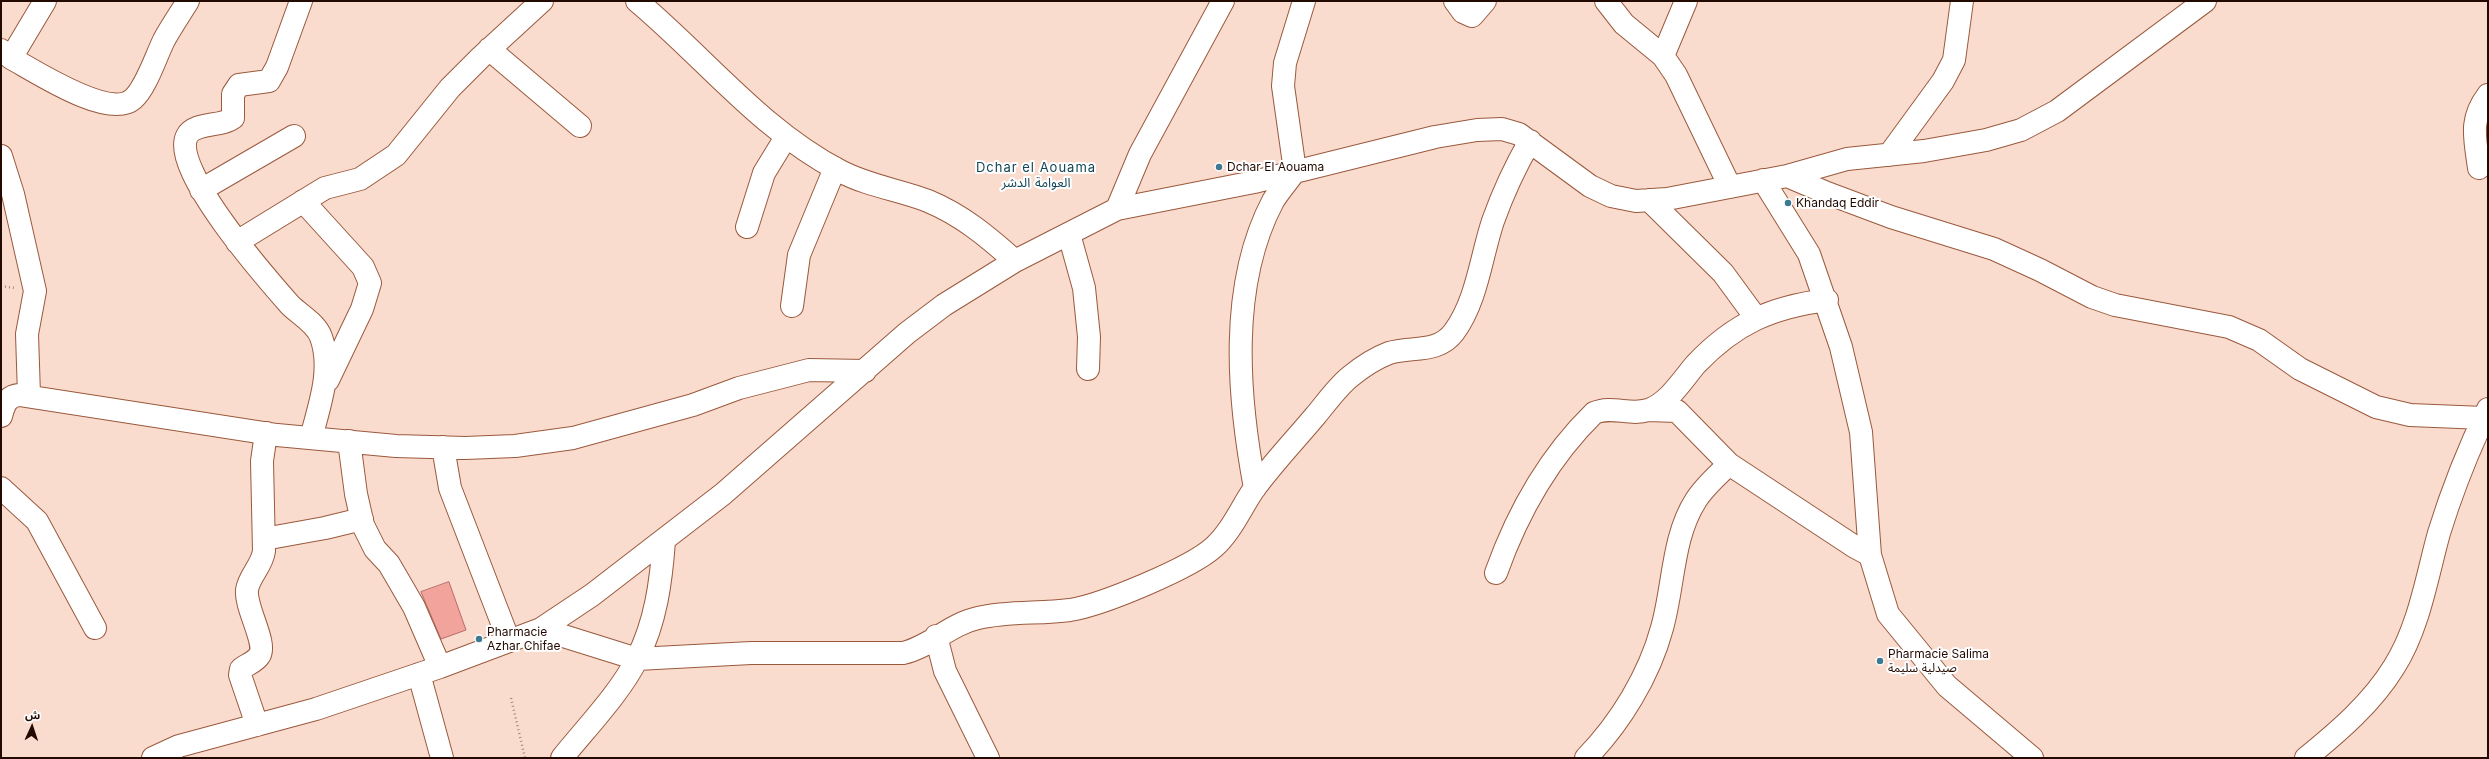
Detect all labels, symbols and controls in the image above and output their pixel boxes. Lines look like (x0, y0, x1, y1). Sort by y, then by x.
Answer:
district label: Dchar el Aouama العوامة الدشر (976, 160, 1096, 191)
place label: Dchar El Aouama (1227, 160, 1324, 174)
marker: Dchar El Aouama (1214, 162, 1224, 172)
place label: Khandaq Eddir (1796, 196, 1879, 210)
marker: Khandaq Eddir (1783, 198, 1793, 208)
place label: Pharmacie Azhar Chifae (487, 625, 560, 653)
marker: Pharmacie Azhar Chifae (474, 634, 484, 644)
place label: Pharmacie Salima صيدلية سليمة (1888, 647, 1989, 675)
marker: Pharmacie Salima صيدلية سليمة (1875, 656, 1885, 666)
north arrow (12, 707, 52, 747)
text: ش (25, 708, 41, 722)

